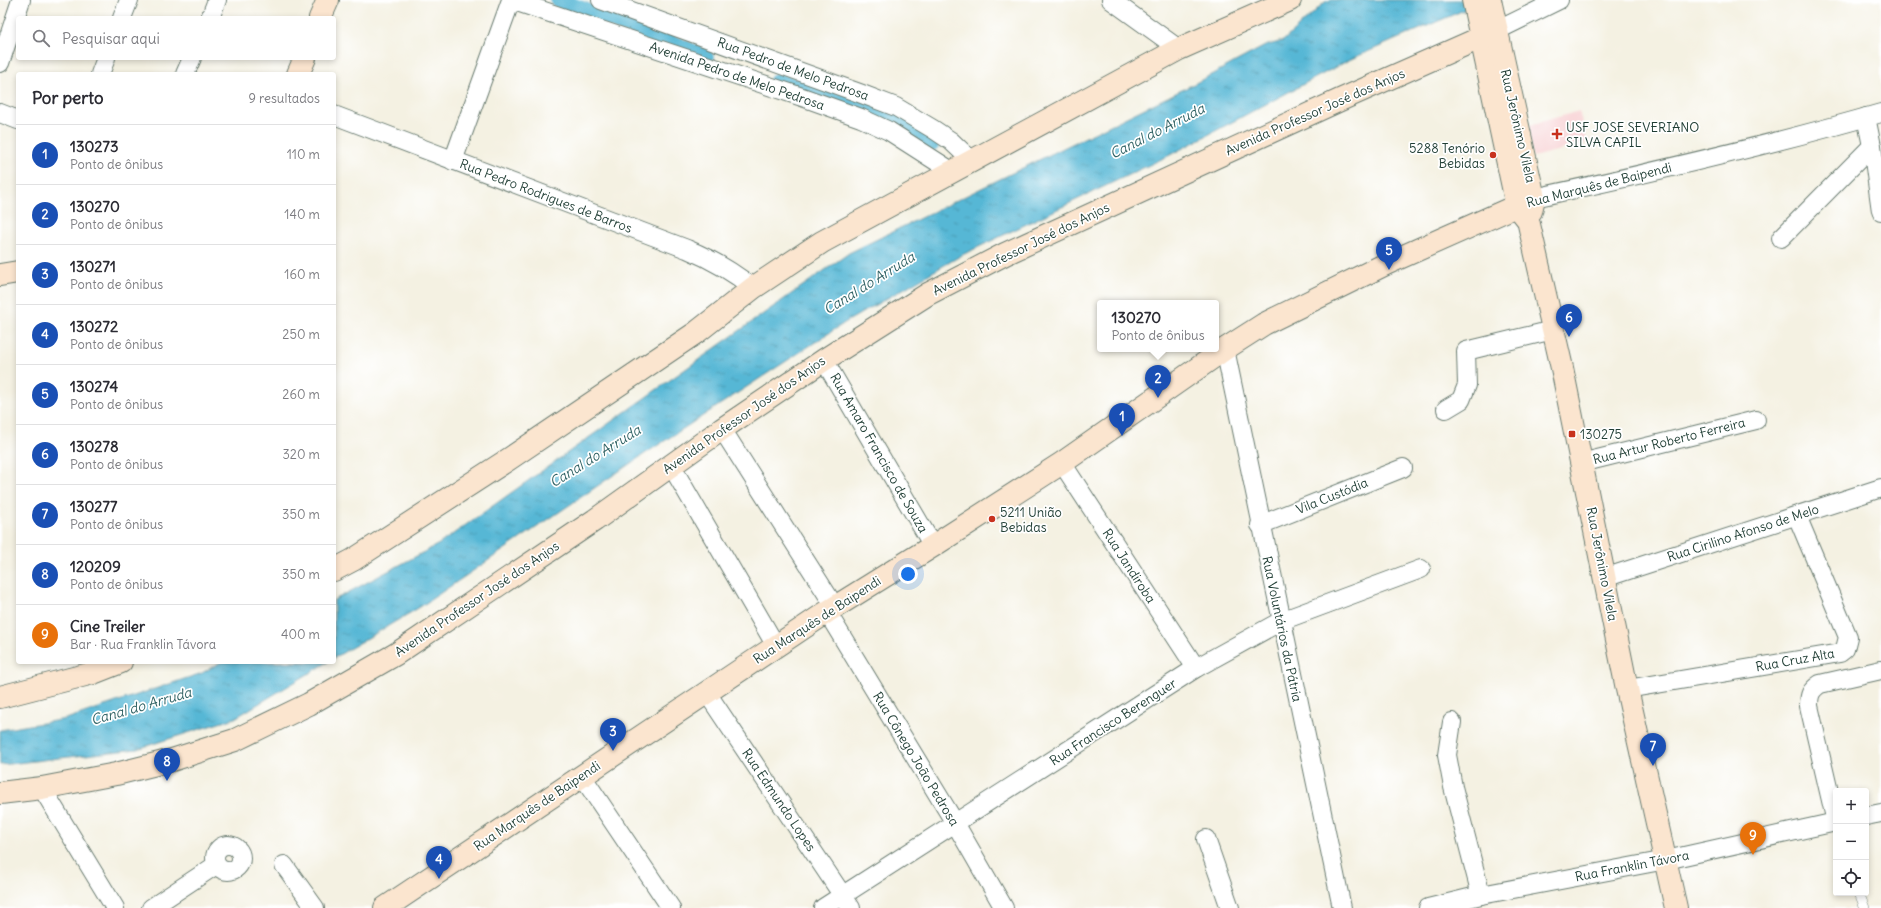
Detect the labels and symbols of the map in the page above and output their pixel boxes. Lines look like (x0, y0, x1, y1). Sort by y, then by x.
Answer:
street label: Rua Pedro de Melo Pedrosa (715, 34, 871, 104)
street label: Avenida Pedro de Melo Pedrosa (647, 38, 827, 114)
street label: Avenida Professor José dos Anjos (1223, 65, 1407, 159)
street label: Rua Jerônimo Vilela (1497, 68, 1539, 184)
water label: Canal do Arruda (1107, 99, 1208, 163)
place label: USF JOSE SEVERIANO SILVA CAPIL (1566, 119, 1699, 151)
marker: USF JOSE SEVERIANO SILVA CAPIL (1551, 128, 1563, 140)
place label: 5288 Tenório Bebidas (1409, 140, 1485, 172)
marker: 5288 Tenório Bebidas (1488, 150, 1498, 160)
street label: Rua Pedro Rodrigues de Barros (457, 155, 635, 237)
street label: Rua Marquês de Baipendi (1525, 159, 1673, 211)
street label: Avenida Professor José dos Anjos (930, 199, 1112, 299)
pin: 5 (1376, 237, 1402, 270)
water label: Canal do Arruda (820, 247, 919, 318)
pin: 6 (1556, 304, 1582, 337)
street label: Avenida Professor José dos Anjos (659, 352, 829, 478)
pin: 2 (1145, 365, 1171, 398)
street label: Rua Amaro Francisco de Souza (826, 370, 932, 536)
pin: 1 (1109, 403, 1135, 436)
street label: Rua Artur Roberto Ferreira (1591, 414, 1747, 468)
water label: Canal do Arruda (546, 420, 645, 491)
place label: 130275 (1580, 426, 1622, 443)
marker: 130275 (1567, 429, 1577, 439)
street label: Vila Custódia (1294, 474, 1370, 518)
street label: Rua Cirilino Afonso de Melo (1665, 500, 1821, 566)
place label: 5211 União Bebidas (1000, 504, 1062, 536)
street label: Rua Jerônimo Vilela (1583, 505, 1621, 623)
marker: 5211 União Bebidas (987, 514, 997, 524)
street label: Rua Jandiroba (1099, 526, 1159, 606)
street label: Avenida Professor José dos Anjos (392, 537, 563, 660)
street label: Rua Voluntários da Pátria (1258, 555, 1306, 703)
your location (898, 564, 918, 584)
street label: Rua Marquês de Baipendi (750, 572, 884, 668)
street label: Rua Cruz Alta (1754, 645, 1836, 675)
street label: Rua Francisco Berenguer (1046, 674, 1180, 769)
water label: Canal do Arruda (89, 683, 194, 729)
street label: Rua Cônego João Pedrosa (869, 689, 963, 829)
pin: 3 (600, 718, 626, 751)
pin: 7 (1640, 733, 1666, 766)
street label: Rua Edmundo Lopes (738, 745, 820, 855)
pin: 8 (154, 748, 180, 781)
street label: Rua Marquês de Baipendi (470, 757, 604, 855)
pin: 9 (1740, 822, 1766, 855)
pin: 4 (426, 846, 452, 879)
street label: Rua Franklin Távora (1574, 847, 1690, 885)

